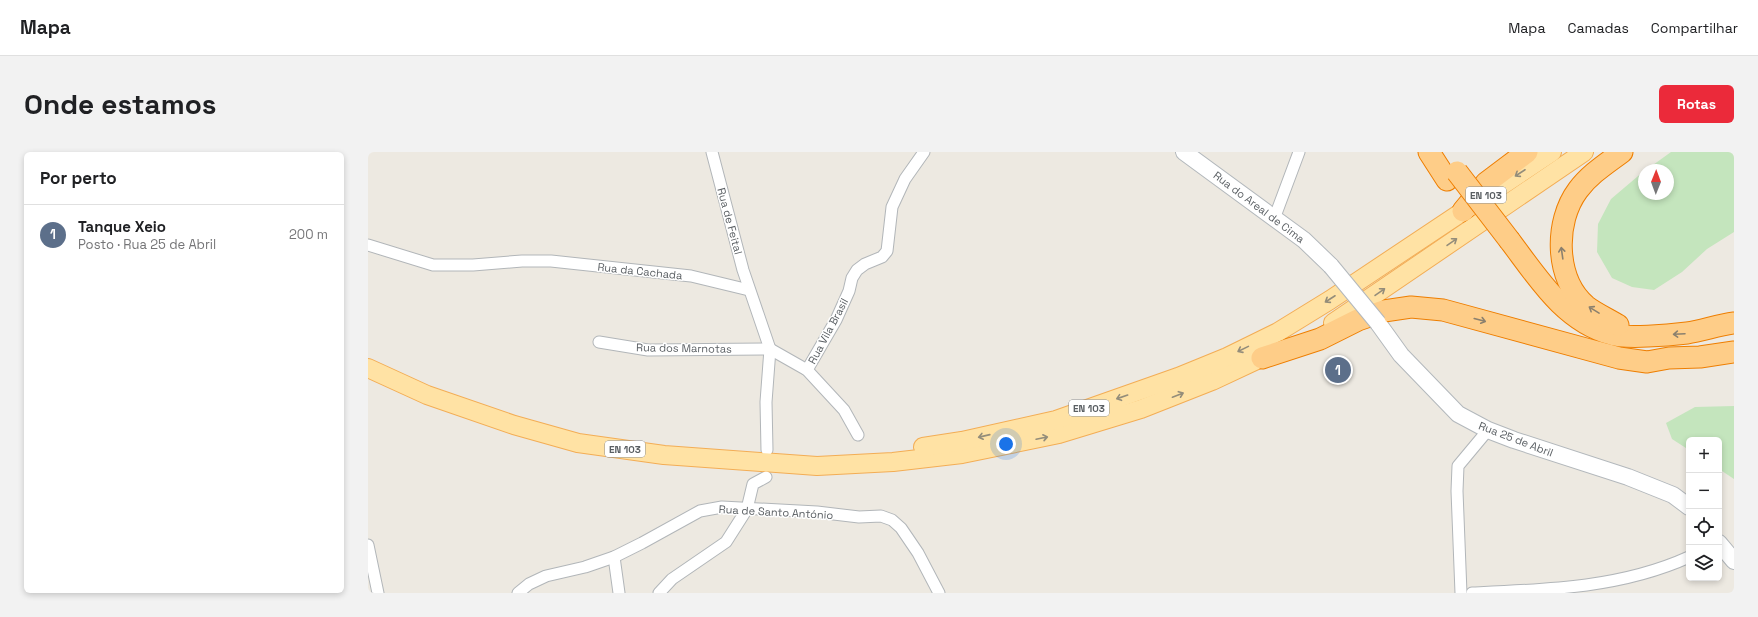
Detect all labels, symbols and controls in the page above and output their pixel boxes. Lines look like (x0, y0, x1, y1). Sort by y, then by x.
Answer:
text: Mapa (20, 15, 71, 40)
text: Mapa (1508, 19, 1545, 37)
text: Camadas (1567, 19, 1629, 37)
text: Compartilhar (1651, 19, 1738, 37)
button: Rotas (1659, 85, 1734, 123)
text: Onde estamos (24, 86, 217, 122)
north arrow (1638, 164, 1674, 200)
text: Por perto (40, 167, 117, 189)
street label: Rua do Areal de Cima (1211, 168, 1308, 246)
one-way arrow (1514, 170, 1526, 178)
street label: Rua de Feital (714, 186, 746, 256)
road number: EN 103 (1466, 187, 1506, 203)
text: Tanque Xeio (78, 217, 166, 236)
text: 1 (50, 226, 56, 243)
text: 200 m (289, 226, 328, 243)
text: Posto · Rua 25 de Abril (78, 236, 216, 253)
one-way arrow (1446, 238, 1457, 246)
one-way arrow (1558, 247, 1566, 260)
street label: Rua da Cachada (597, 260, 684, 282)
one-way arrow (1375, 288, 1386, 296)
street label: Rua Vila Brasil (805, 296, 851, 366)
one-way arrow (1324, 296, 1336, 304)
one-way arrow (1588, 306, 1600, 314)
one-way arrow (1473, 317, 1486, 324)
one-way arrow (1673, 330, 1686, 337)
street label: Rua dos Marnotas (636, 340, 732, 356)
one-way arrow (1237, 346, 1249, 353)
pin: 1 (1325, 355, 1351, 385)
one-way arrow (1171, 390, 1183, 398)
one-way arrow (1116, 393, 1128, 401)
road number: EN 103 (1069, 400, 1109, 416)
street label: Rua 25 de Abril (1477, 418, 1555, 460)
one-way arrow (978, 433, 991, 441)
one-way arrow (1035, 433, 1048, 441)
your location (996, 434, 1016, 454)
map controls (1686, 437, 1722, 581)
button: + (1686, 437, 1722, 473)
road number: EN 103 (605, 441, 645, 457)
button: − (1686, 473, 1722, 509)
street label: Rua de Santo António (718, 502, 834, 522)
button: locate (1686, 509, 1722, 545)
button: layers (1686, 545, 1722, 581)

